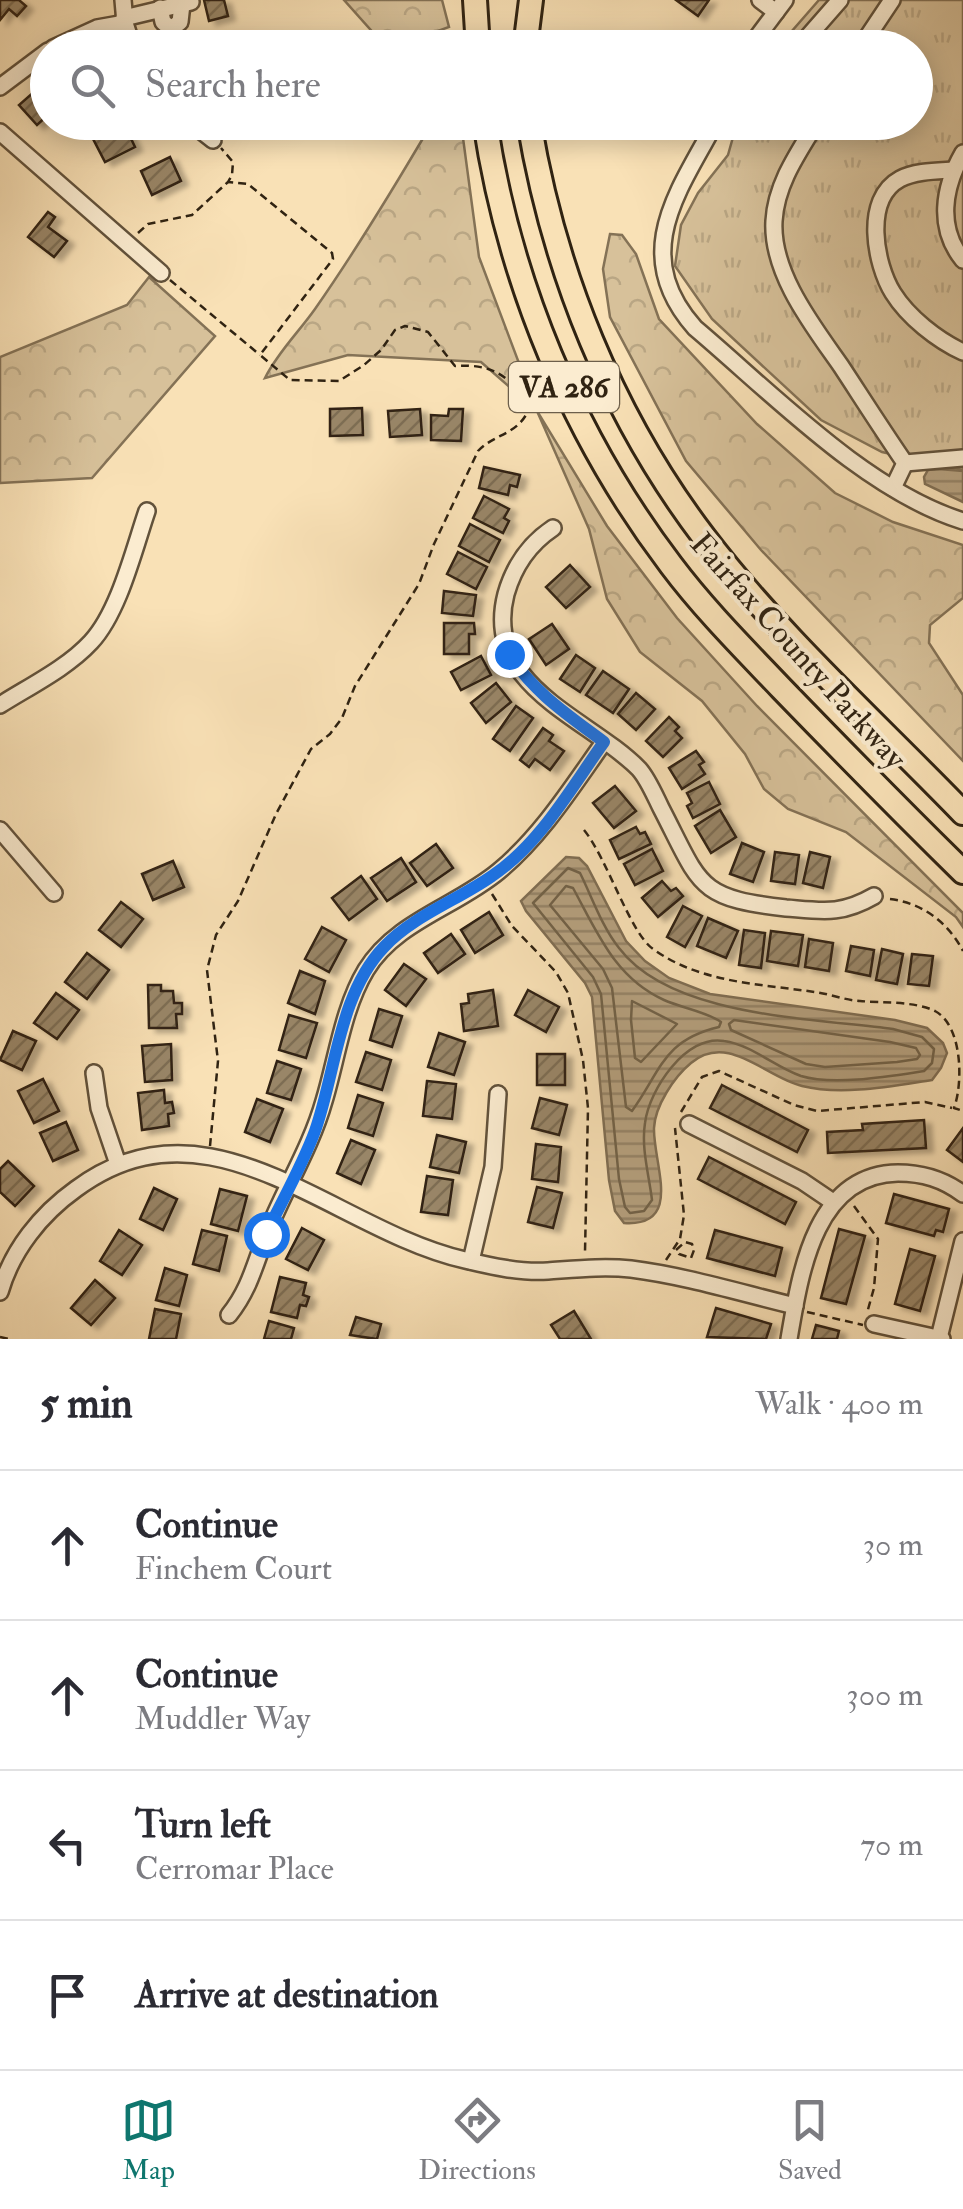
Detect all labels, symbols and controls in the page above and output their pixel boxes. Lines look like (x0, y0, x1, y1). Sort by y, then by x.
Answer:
search box (30, 30, 933, 140)
icon: search (65, 58, 120, 113)
text: Search here (145, 61, 321, 109)
road number: VA 286 (509, 362, 619, 412)
street label: Fairfax County Parkway (681, 524, 915, 778)
route end (487, 632, 533, 678)
route start (244, 1212, 290, 1258)
text: 5 min (40, 1378, 133, 1430)
text: Walk · 400 m (755, 1384, 923, 1424)
text: Continue (135, 1501, 278, 1549)
icon: ahead (40, 1518, 95, 1573)
text: 30 m (863, 1525, 923, 1565)
text: Finchem Court (135, 1549, 332, 1589)
text: Continue (135, 1651, 278, 1699)
icon: ahead (40, 1668, 95, 1723)
text: 300 m (846, 1675, 923, 1715)
text: Muddler Way (135, 1699, 310, 1739)
text: Turn left (135, 1801, 271, 1849)
icon: left (40, 1818, 95, 1873)
text: 70 m (860, 1825, 923, 1865)
text: Cerromar Place (135, 1849, 334, 1889)
icon: arrive (40, 1968, 95, 2023)
text: Arrive at destination (135, 1971, 439, 2019)
tab: Map (121, 2093, 176, 2188)
tab: Directions (418, 2093, 536, 2188)
tab: Saved (778, 2093, 842, 2188)

